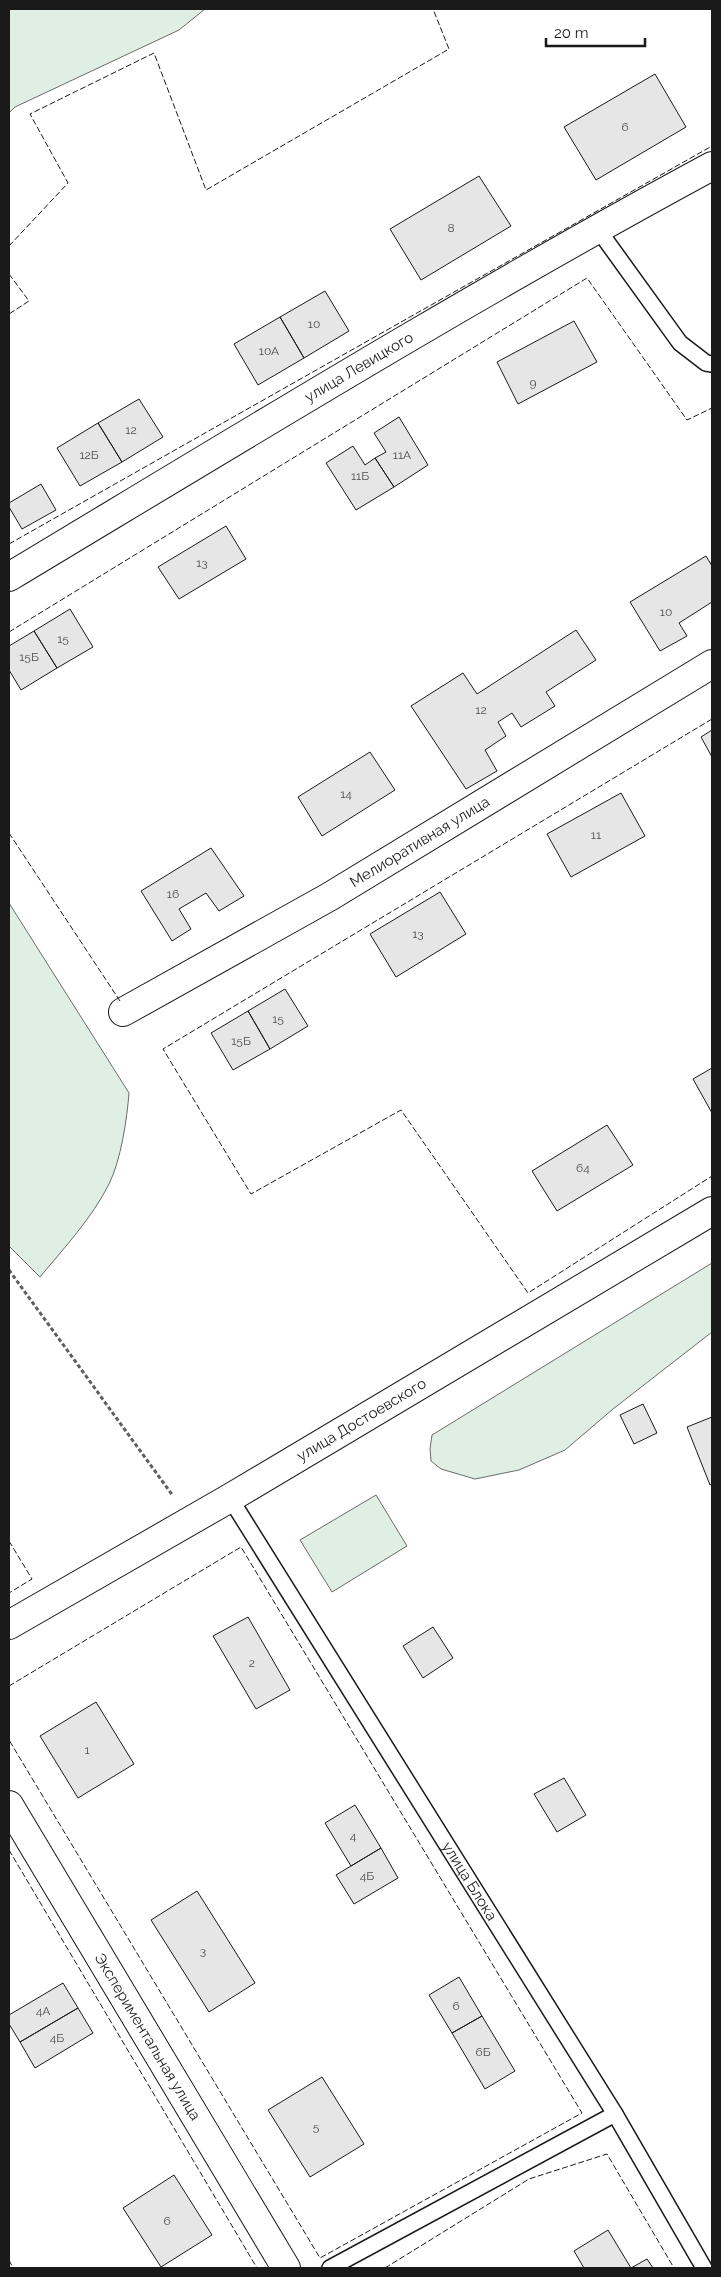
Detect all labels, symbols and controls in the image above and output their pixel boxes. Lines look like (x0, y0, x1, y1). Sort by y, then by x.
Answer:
scale bar (546, 15, 645, 47)
text: 20 m (554, 24, 589, 42)
house number: 6 (621, 120, 629, 134)
house number: 8 (447, 221, 455, 235)
house number: 10 (308, 317, 320, 331)
street label: улица Левицкого (301, 328, 416, 406)
house number: 10А (259, 344, 279, 358)
house number: 9 (529, 376, 537, 390)
house number: 12 (125, 423, 137, 437)
house number: 12Б (79, 448, 99, 462)
house number: 11А (393, 448, 411, 462)
house number: 11Б (351, 469, 369, 483)
house number: 13 (196, 556, 208, 570)
house number: 10 (660, 605, 672, 619)
house number: 15 (57, 632, 69, 646)
house number: 15Б (19, 650, 39, 664)
house number: 12 (475, 703, 487, 717)
house number: 14 (340, 787, 352, 801)
street label: Мелиоративная улица (346, 793, 493, 891)
house number: 11 (591, 828, 601, 842)
house number: 16 (167, 887, 179, 901)
house number: 13 (412, 927, 424, 941)
house number: 15 (272, 1012, 284, 1026)
house number: 15Б (231, 1034, 251, 1048)
house number: 64 (576, 1161, 590, 1175)
street label: улица Достоевского (294, 1374, 429, 1465)
house number: 2 (249, 1656, 255, 1670)
house number: 1 (84, 1743, 90, 1757)
house number: 4 (350, 1829, 357, 1843)
street label: улица Блока (438, 1839, 501, 1924)
house number: 4Б (360, 1869, 374, 1883)
house number: 3 (200, 1944, 206, 1958)
street label: Экспериментальная улица (91, 1950, 205, 2124)
house number: 6 (452, 1999, 460, 2013)
house number: 4А (36, 2004, 50, 2018)
house number: 4Б (50, 2031, 64, 2045)
house number: 6Б (475, 2045, 491, 2059)
house number: 5 (313, 2120, 320, 2134)
house number: 6 (163, 2214, 171, 2228)

